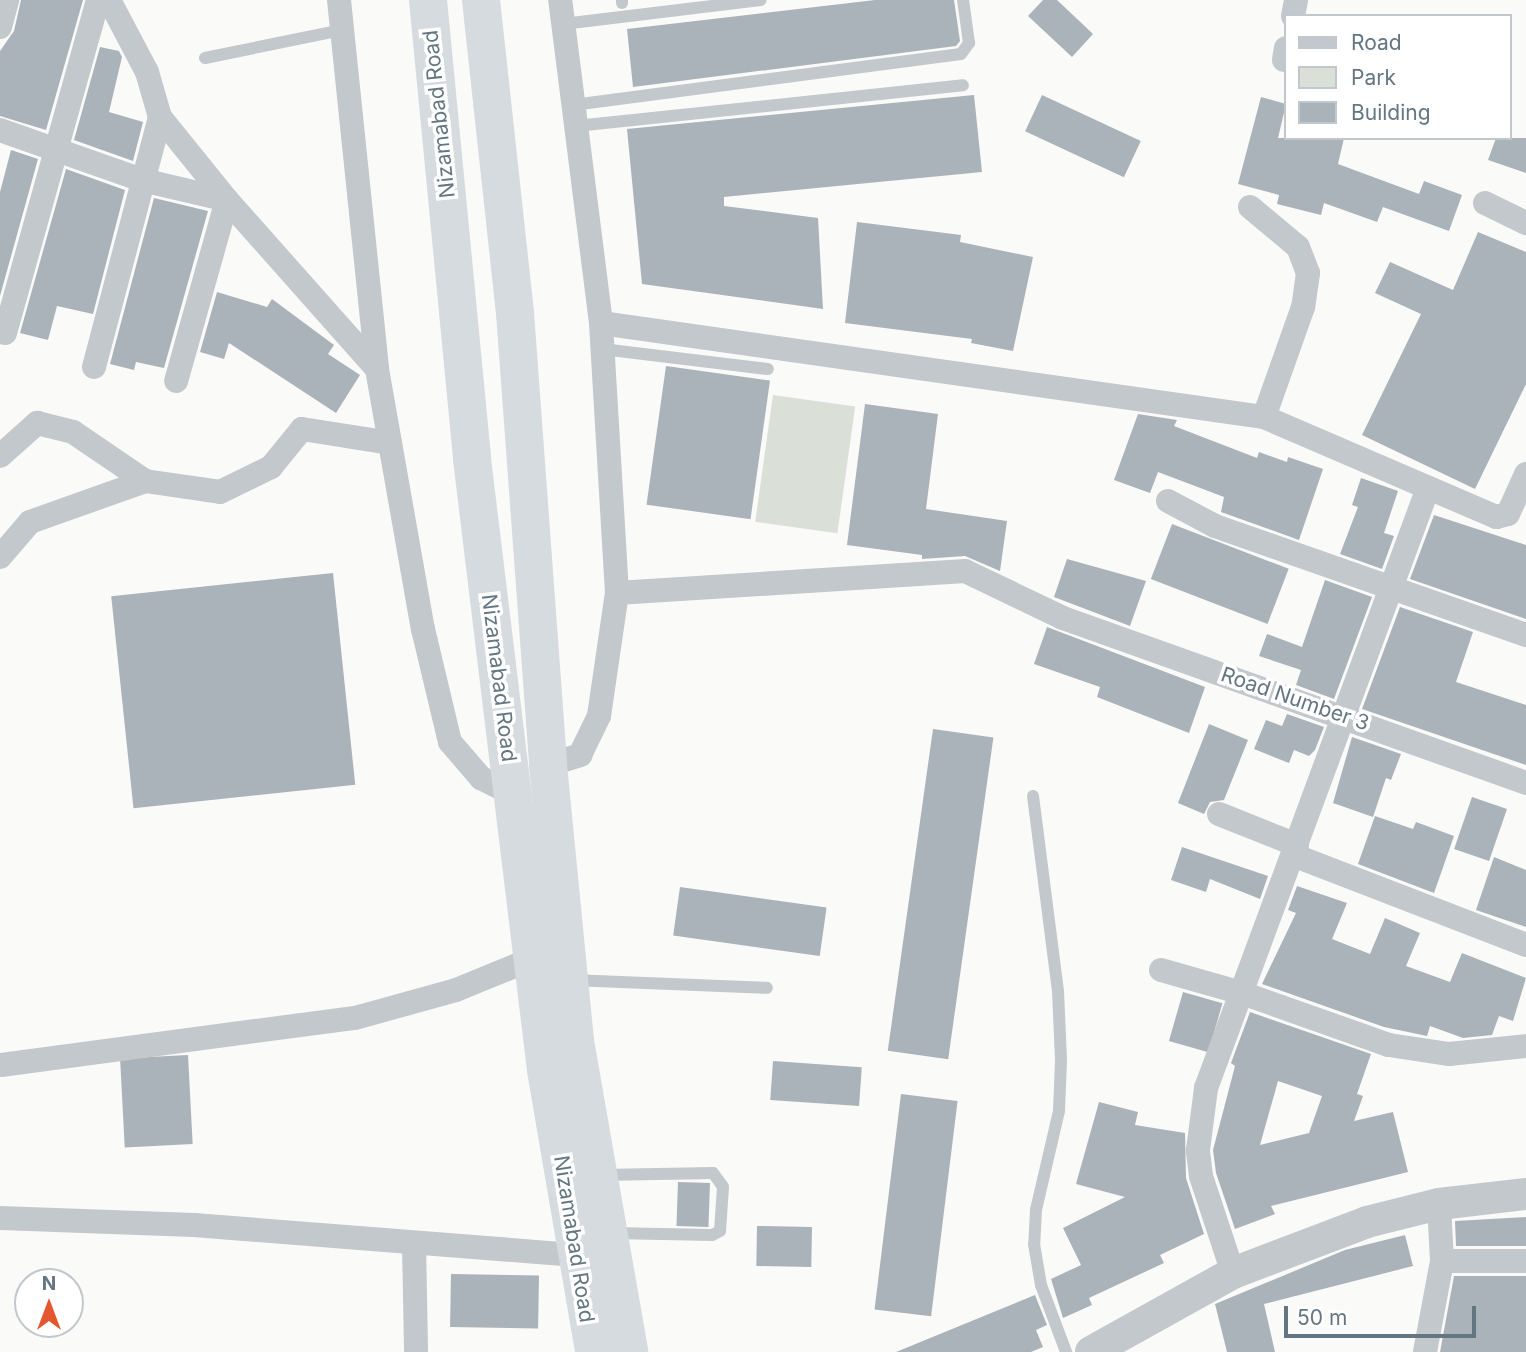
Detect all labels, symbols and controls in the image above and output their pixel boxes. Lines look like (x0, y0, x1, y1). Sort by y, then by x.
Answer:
legend (1284, 14, 1512, 140)
street label: Nizamabad Road (418, 29, 460, 199)
text: Road (1351, 30, 1402, 55)
text: Park (1351, 65, 1396, 90)
text: Building (1351, 100, 1431, 125)
street label: Nizamabad Road (476, 593, 522, 763)
street label: Road Number 3 (1218, 662, 1372, 736)
street label: Nizamabad Road (548, 1154, 600, 1324)
north arrow (14, 1268, 84, 1338)
text: N (42, 1272, 56, 1295)
scale bar (1288, 1292, 1480, 1336)
text: 50 m (1297, 1305, 1347, 1330)

